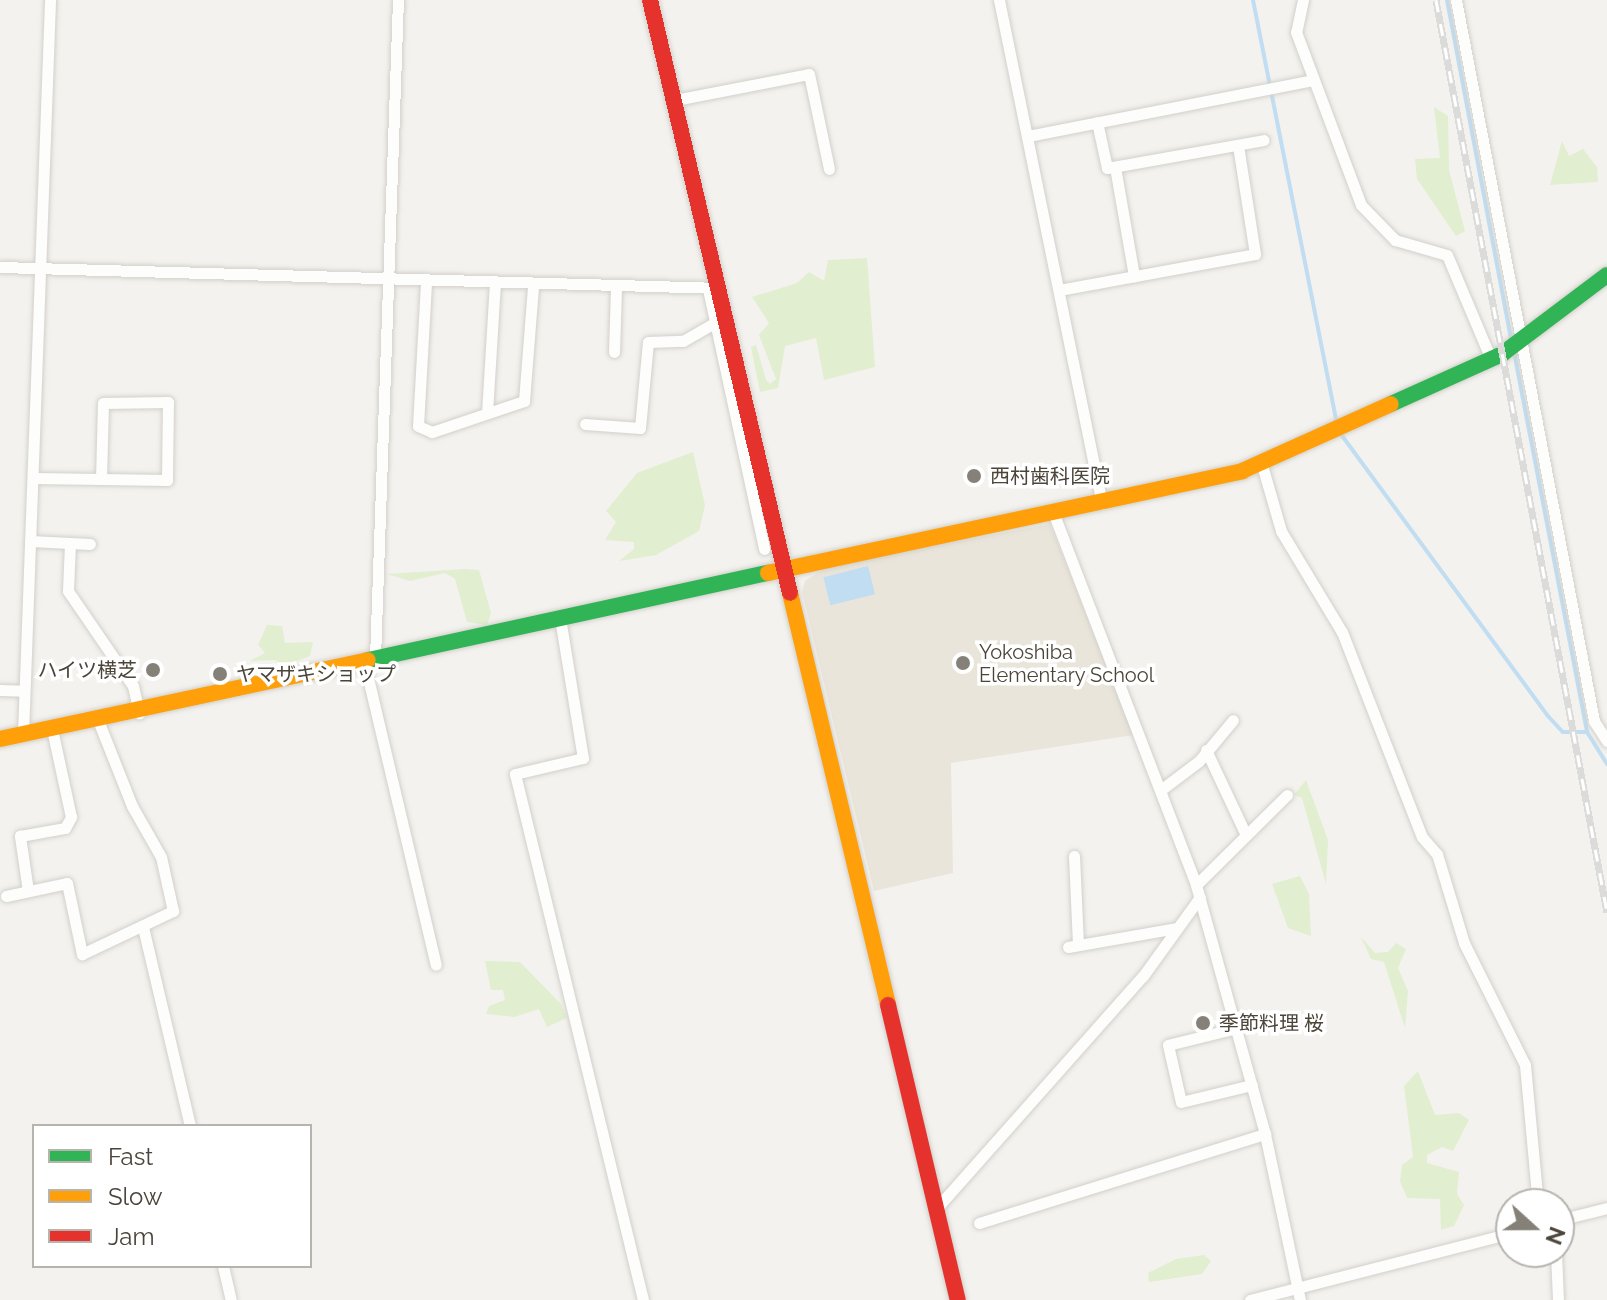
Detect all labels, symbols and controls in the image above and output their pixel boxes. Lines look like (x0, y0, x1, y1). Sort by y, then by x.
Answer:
place label: 西村歯科医院 (990, 464, 1110, 488)
marker: 西村歯科医院 (965, 467, 983, 485)
place label: Yokoshiba Elementary School (979, 640, 1155, 687)
marker: Yokoshiba Elementary School (954, 654, 972, 672)
place label: ハイツ横芝 (37, 658, 137, 682)
marker: ハイツ横芝 (144, 661, 162, 679)
place label: ヤマザキショップ (236, 662, 396, 686)
marker: ヤマザキショップ (211, 665, 229, 683)
place label: 季節料理 桜 (1219, 1011, 1324, 1035)
marker: 季節料理 桜 (1194, 1014, 1212, 1032)
legend (32, 1124, 312, 1268)
text: Fast (108, 1142, 153, 1171)
text: Slow (108, 1182, 162, 1211)
north arrow (1495, 1188, 1575, 1268)
text: Jam (108, 1222, 154, 1251)
text: N (1540, 1223, 1571, 1248)

